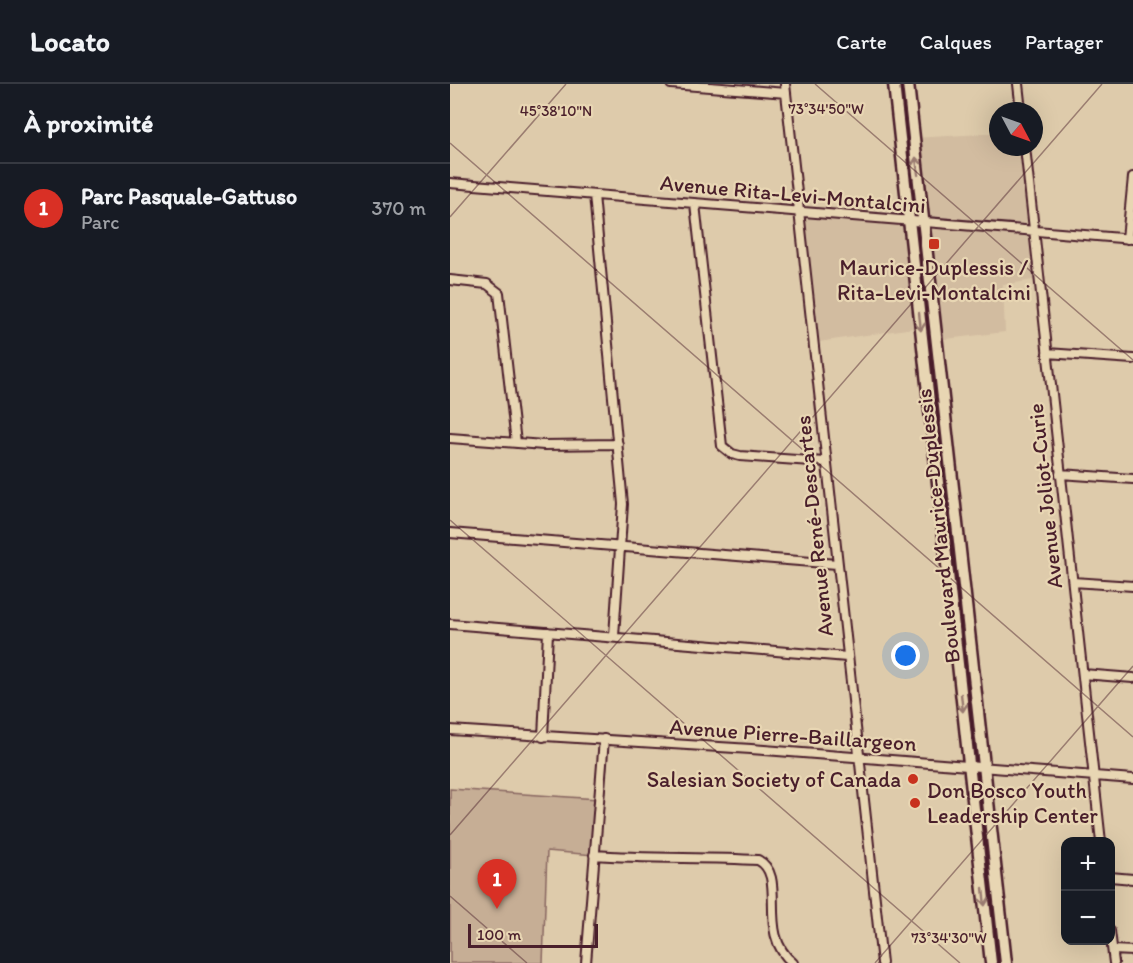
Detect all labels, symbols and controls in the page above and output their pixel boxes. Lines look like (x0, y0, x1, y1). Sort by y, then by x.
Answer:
text: Locato (30, 24, 110, 58)
text: Carte (836, 29, 887, 54)
text: Calques (920, 29, 992, 54)
text: Partager (1025, 29, 1103, 54)
text: 73°34'50"W (788, 100, 864, 118)
text: 45°38'10"N (520, 102, 592, 120)
north arrow (989, 102, 1043, 156)
text: À proximité (24, 107, 153, 139)
one-way arrow (911, 156, 922, 176)
street label: Avenue Rita-Levi-Montalcini (659, 169, 927, 219)
text: Parc Pasquale-Gattuso (81, 183, 297, 210)
text: 1 (39, 196, 48, 220)
text: 370 m (372, 196, 426, 220)
text: Parc (81, 210, 119, 234)
marker: Maurice-Duplessis / Rita-Levi-Montalcini (927, 237, 941, 251)
place label: Maurice-Duplessis / Rita-Levi-Montalcini (837, 254, 1031, 306)
one-way arrow (915, 311, 926, 331)
street label: Boulevard Maurice-Duplessis (910, 387, 966, 665)
street label: Avenue Joliot-Curie (1022, 402, 1068, 590)
street label: Avenue René-Descartes (789, 414, 839, 638)
your location (891, 641, 920, 670)
one-way arrow (957, 693, 968, 713)
street label: Avenue Pierre-Baillargeon (669, 713, 918, 757)
place label: Salesian Society of Canada (647, 766, 901, 793)
marker: Salesian Society of Canada (906, 772, 920, 786)
place label: Don Bosco Youth Leadership Center (927, 777, 1099, 829)
marker: Don Bosco Youth Leadership Center (908, 796, 922, 810)
map controls (1061, 837, 1115, 945)
button: + (1061, 837, 1115, 891)
pin: 1 (478, 860, 516, 909)
one-way arrow (979, 887, 990, 907)
button: − (1061, 891, 1115, 945)
scale bar (468, 921, 598, 948)
text: 100 m (477, 925, 521, 944)
text: 73°34'30"W (911, 929, 987, 947)

